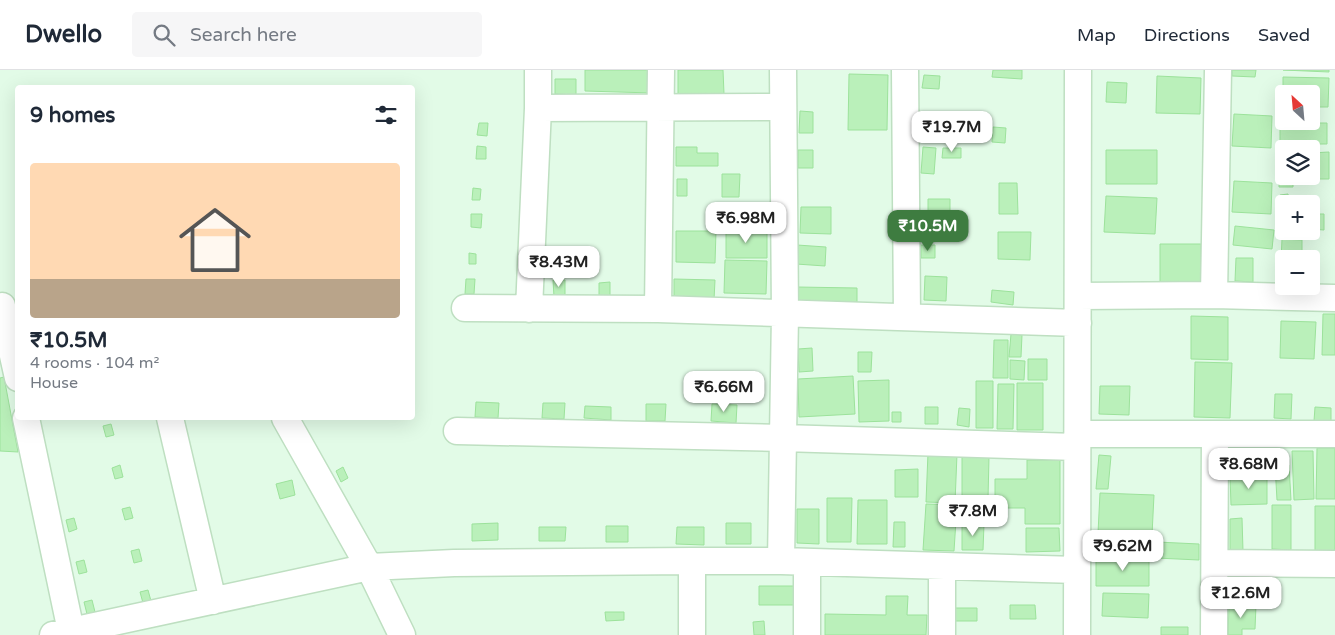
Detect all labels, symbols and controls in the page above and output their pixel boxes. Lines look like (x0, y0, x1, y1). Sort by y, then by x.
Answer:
search box (132, 12, 482, 57)
text: Dwello (25, 20, 102, 49)
icon: search (150, 21, 178, 49)
text: Search here (190, 24, 297, 46)
text: Map (1077, 24, 1116, 46)
text: Directions (1144, 24, 1230, 46)
text: Saved (1258, 24, 1310, 46)
north arrow (1275, 85, 1320, 130)
map controls (1275, 85, 1320, 295)
icon: filters (372, 101, 400, 129)
text: 9 homes (30, 103, 115, 128)
pin: ₹19.7M (911, 111, 993, 153)
text: ₹19.7M (923, 117, 981, 137)
button: layers (1275, 140, 1320, 185)
icon: home (170, 195, 260, 285)
button: + (1275, 195, 1320, 240)
pin: ₹6.98M (705, 202, 787, 244)
text: ₹6.98M (716, 208, 776, 228)
pin: ₹10.5M (887, 210, 969, 252)
text: ₹10.5M (898, 216, 958, 236)
pin: ₹8.43M (518, 246, 600, 288)
button: − (1275, 250, 1320, 295)
text: ₹8.43M (530, 252, 588, 272)
text: ₹10.5M (30, 328, 108, 353)
text: 4 rooms · 104 m² (30, 353, 159, 373)
pin: ₹6.66M (683, 370, 765, 413)
text: House (30, 373, 78, 393)
text: ₹6.66M (694, 377, 754, 397)
pin: ₹8.68M (1208, 448, 1290, 490)
text: ₹8.68M (1219, 454, 1279, 474)
pin: ₹7.8M (938, 494, 1008, 537)
text: ₹7.8M (949, 501, 997, 521)
pin: ₹9.62M (1082, 530, 1164, 572)
text: ₹9.62M (1093, 536, 1153, 556)
pin: ₹12.6M (1200, 576, 1282, 619)
text: ₹12.6M (1211, 583, 1271, 603)

